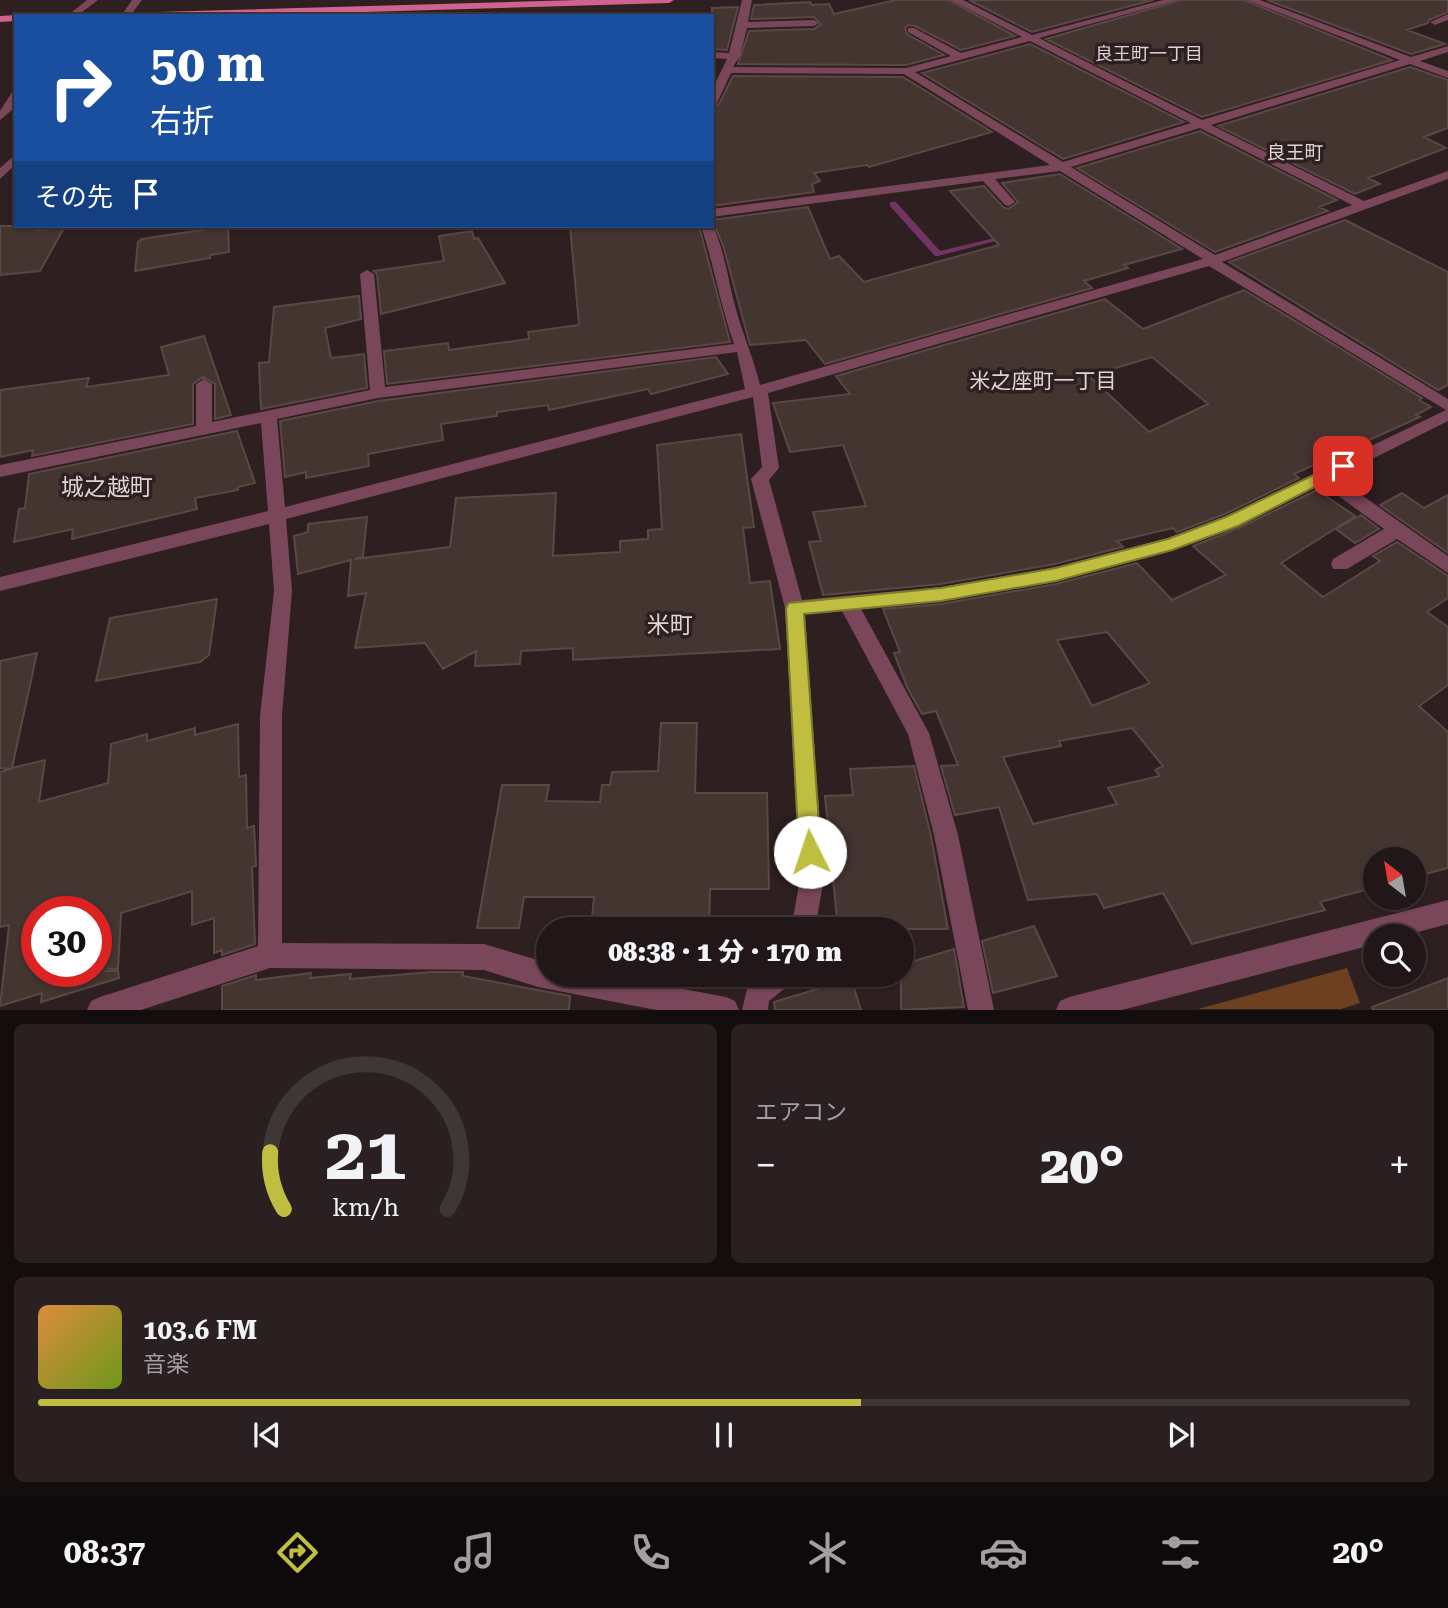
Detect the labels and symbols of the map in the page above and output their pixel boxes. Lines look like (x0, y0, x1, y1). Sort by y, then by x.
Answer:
district label: 良王町一丁目 (1095, 43, 1203, 64)
district label: 良王町 (1266, 141, 1324, 164)
district label: 米之座町一丁目 (970, 369, 1117, 393)
pin (1313, 436, 1373, 496)
district label: 城之越町 (61, 474, 153, 501)
district label: 米町 (647, 612, 693, 639)
position arrow (773, 815, 847, 889)
north arrow (1363, 847, 1426, 910)
speed limit sign: 30 (21, 896, 112, 987)

